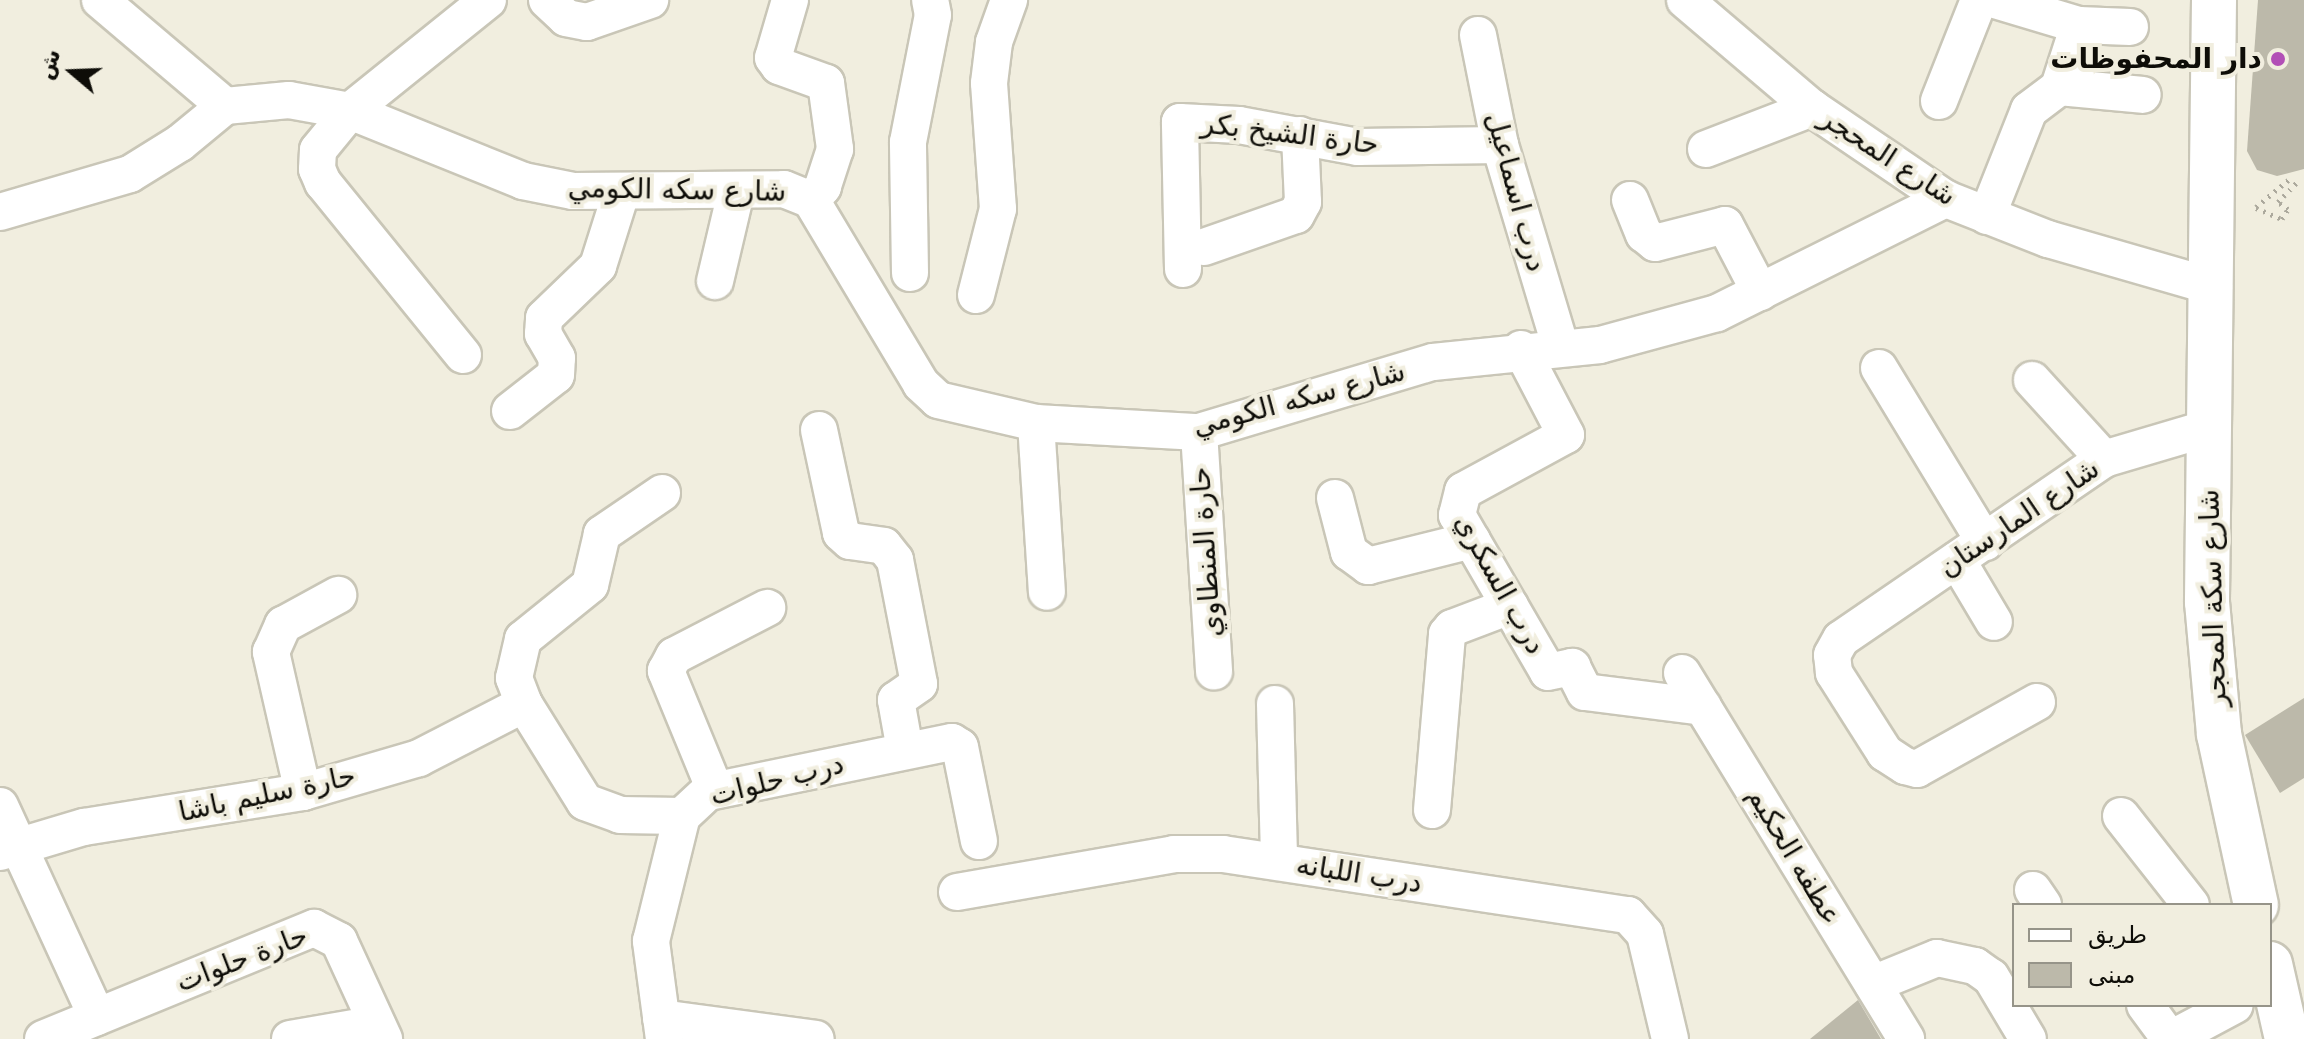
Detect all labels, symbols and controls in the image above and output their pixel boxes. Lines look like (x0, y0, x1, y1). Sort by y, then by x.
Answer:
north arrow (32, 32, 112, 112)
place label: دار المحفوظات (2050, 42, 2262, 76)
text: ش (32, 46, 66, 82)
marker: دار المحفوظات (2269, 50, 2287, 68)
street label: شارع المحجر (1814, 101, 1962, 213)
street label: حارة الشيخ بكر (1199, 106, 1381, 162)
street label: درب اسماعيل (1479, 109, 1553, 275)
street label: شارع سكه الكومي (567, 171, 787, 209)
street label: شارع سكه الكومي (1189, 354, 1409, 444)
street label: شارع المارستان (1932, 452, 2106, 584)
street label: حارة المنطاوي (1183, 466, 1229, 638)
street label: شارع سكة المحجر (2192, 488, 2234, 708)
street label: درب السكري (1448, 508, 1552, 660)
street label: درب حلوات (707, 747, 847, 813)
street label: حارة سليم باشا (175, 759, 359, 829)
street label: عطفه الحكيم (1740, 781, 1848, 931)
street label: درب اللبانه (1294, 848, 1424, 900)
legend (2012, 903, 2272, 1007)
street label: حارة حلوات (172, 919, 312, 999)
text: طريق (2088, 921, 2147, 949)
text: مبنى (2088, 961, 2135, 989)

